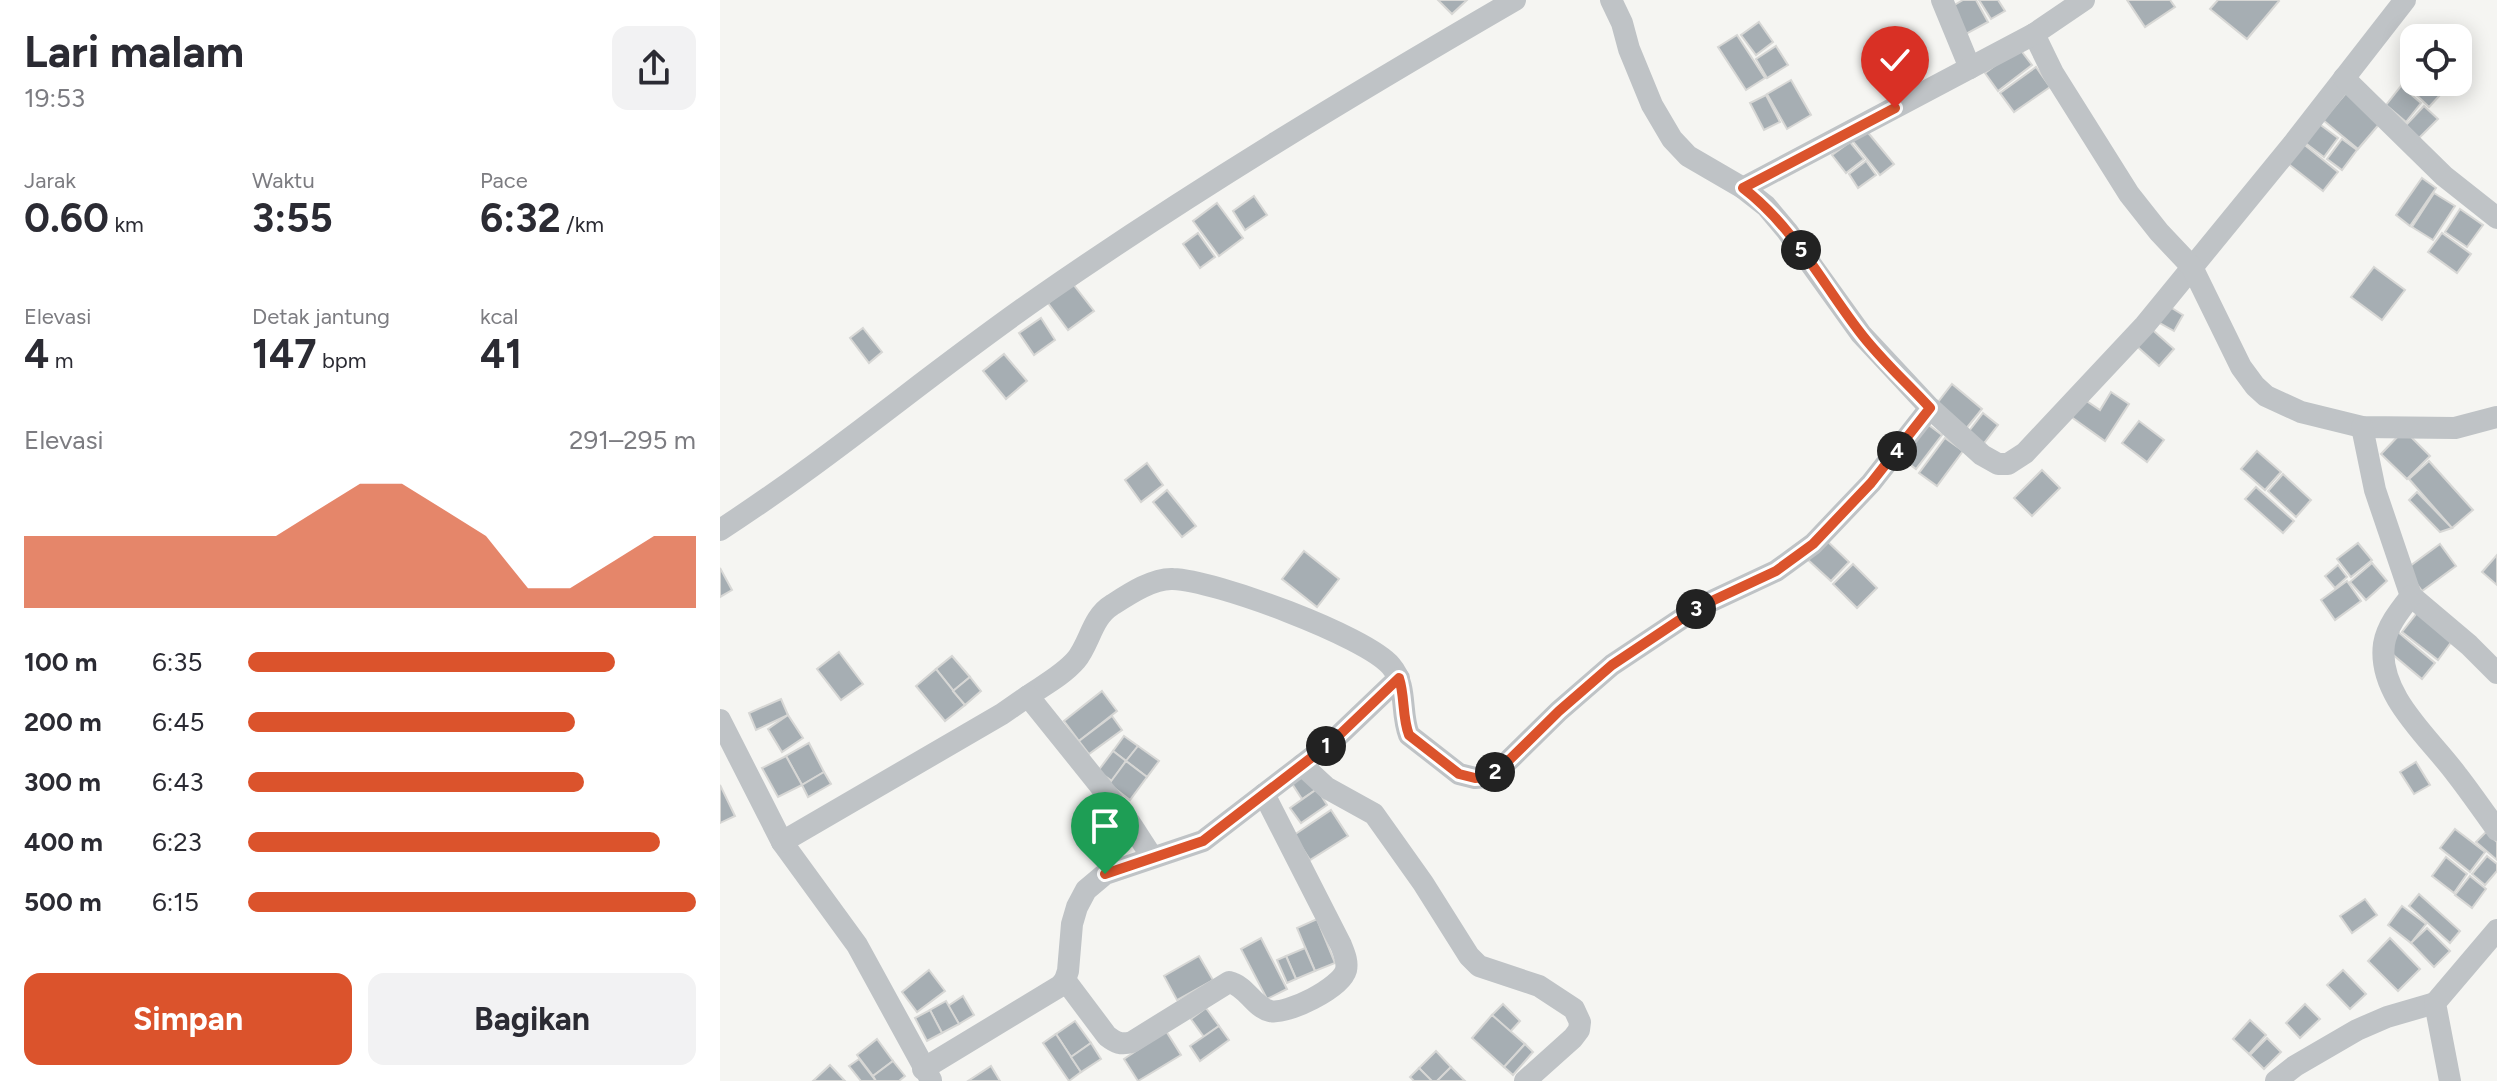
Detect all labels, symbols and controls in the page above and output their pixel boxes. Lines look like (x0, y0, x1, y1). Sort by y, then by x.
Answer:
map controls (2400, 24, 2472, 96)
button: locate (2400, 24, 2472, 96)
text: Lari malam (24, 25, 244, 78)
button: share (612, 26, 696, 110)
pin (1861, 26, 1929, 108)
icon: check (1873, 38, 1917, 82)
text: 19:53 (24, 82, 85, 114)
text: Jarak (24, 167, 76, 194)
text: Waktu (252, 167, 315, 194)
text: Pace (480, 167, 528, 194)
text: 0.60 (24, 194, 109, 242)
text: 3:55 (252, 194, 333, 242)
text: 6:32 (480, 194, 561, 242)
text: km (109, 211, 144, 238)
text: /km (561, 211, 604, 238)
pin: 5 (1781, 230, 1821, 270)
text: 5 (1795, 236, 1807, 263)
text: Elevasi (24, 303, 91, 330)
text: Detak jantung (252, 303, 390, 330)
text: kcal (480, 303, 518, 330)
text: 4 (24, 330, 49, 378)
text: 147 (252, 330, 316, 378)
text: 41 (480, 330, 522, 378)
text: m (49, 347, 73, 374)
text: bpm (316, 347, 367, 374)
text: Elevasi (24, 424, 104, 456)
text: 291–295 m (569, 424, 696, 456)
pin: 4 (1877, 431, 1917, 471)
text: 4 (1890, 437, 1904, 464)
pin: 3 (1676, 589, 1716, 629)
text: 3 (1690, 595, 1702, 622)
text: 100 m (24, 646, 98, 678)
text: 6:35 (152, 646, 202, 678)
text: 200 m (24, 706, 102, 738)
text: 6:45 (152, 706, 204, 738)
pin: 1 (1306, 726, 1346, 766)
text: 1 (1321, 732, 1331, 759)
pin: 2 (1475, 752, 1515, 792)
text: 2 (1489, 758, 1501, 785)
text: 300 m (24, 766, 101, 798)
text: 6:43 (152, 766, 204, 798)
pin (1071, 792, 1139, 874)
icon: arrive (1083, 804, 1127, 848)
text: 400 m (24, 826, 103, 858)
text: 6:23 (152, 826, 202, 858)
text: 500 m (24, 886, 102, 918)
text: 6:15 (152, 886, 199, 918)
button: Simpan (24, 973, 352, 1065)
button: Bagikan (368, 973, 696, 1065)

